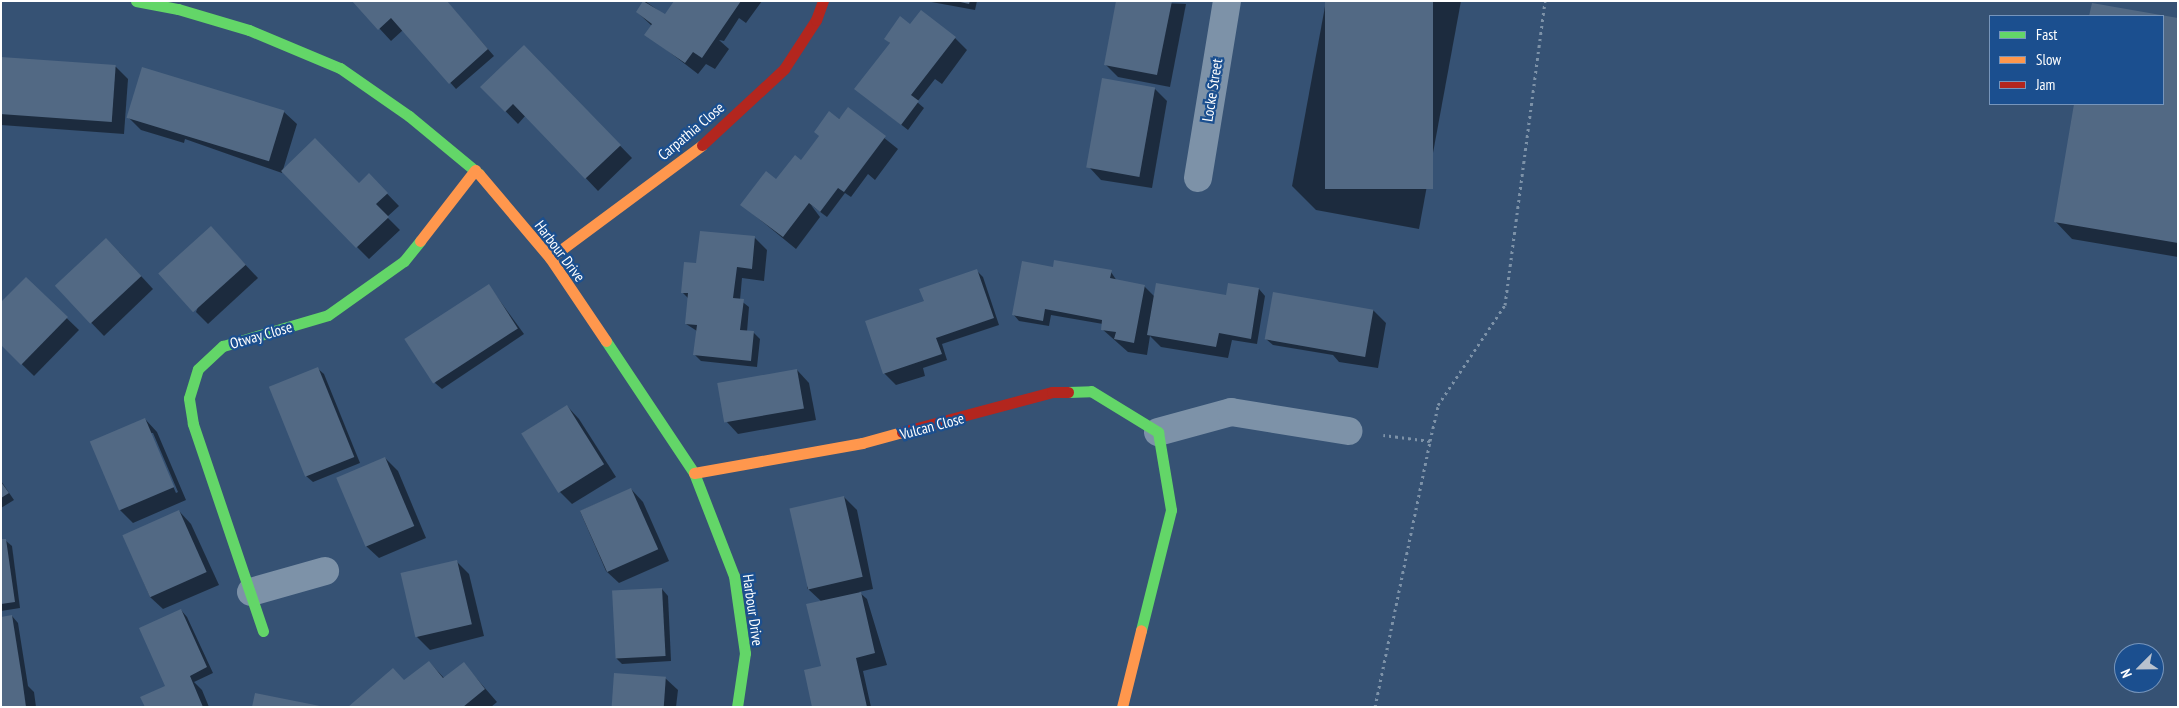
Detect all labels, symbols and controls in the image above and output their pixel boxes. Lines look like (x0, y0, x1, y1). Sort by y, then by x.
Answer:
legend (1989, 15, 2164, 105)
text: Fast (2036, 25, 2057, 44)
text: Slow (2036, 50, 2061, 69)
street label: Locke Street (1198, 57, 1226, 123)
text: Jam (2036, 75, 2055, 94)
street label: Carpathia Close (654, 98, 728, 164)
street label: Harbour Drive (531, 217, 589, 285)
street label: Otway Close (228, 318, 294, 352)
street label: Vulcan Close (898, 409, 966, 443)
street label: Harbour Drive (739, 573, 767, 647)
north arrow (2114, 643, 2164, 693)
text: N (2116, 666, 2136, 680)

